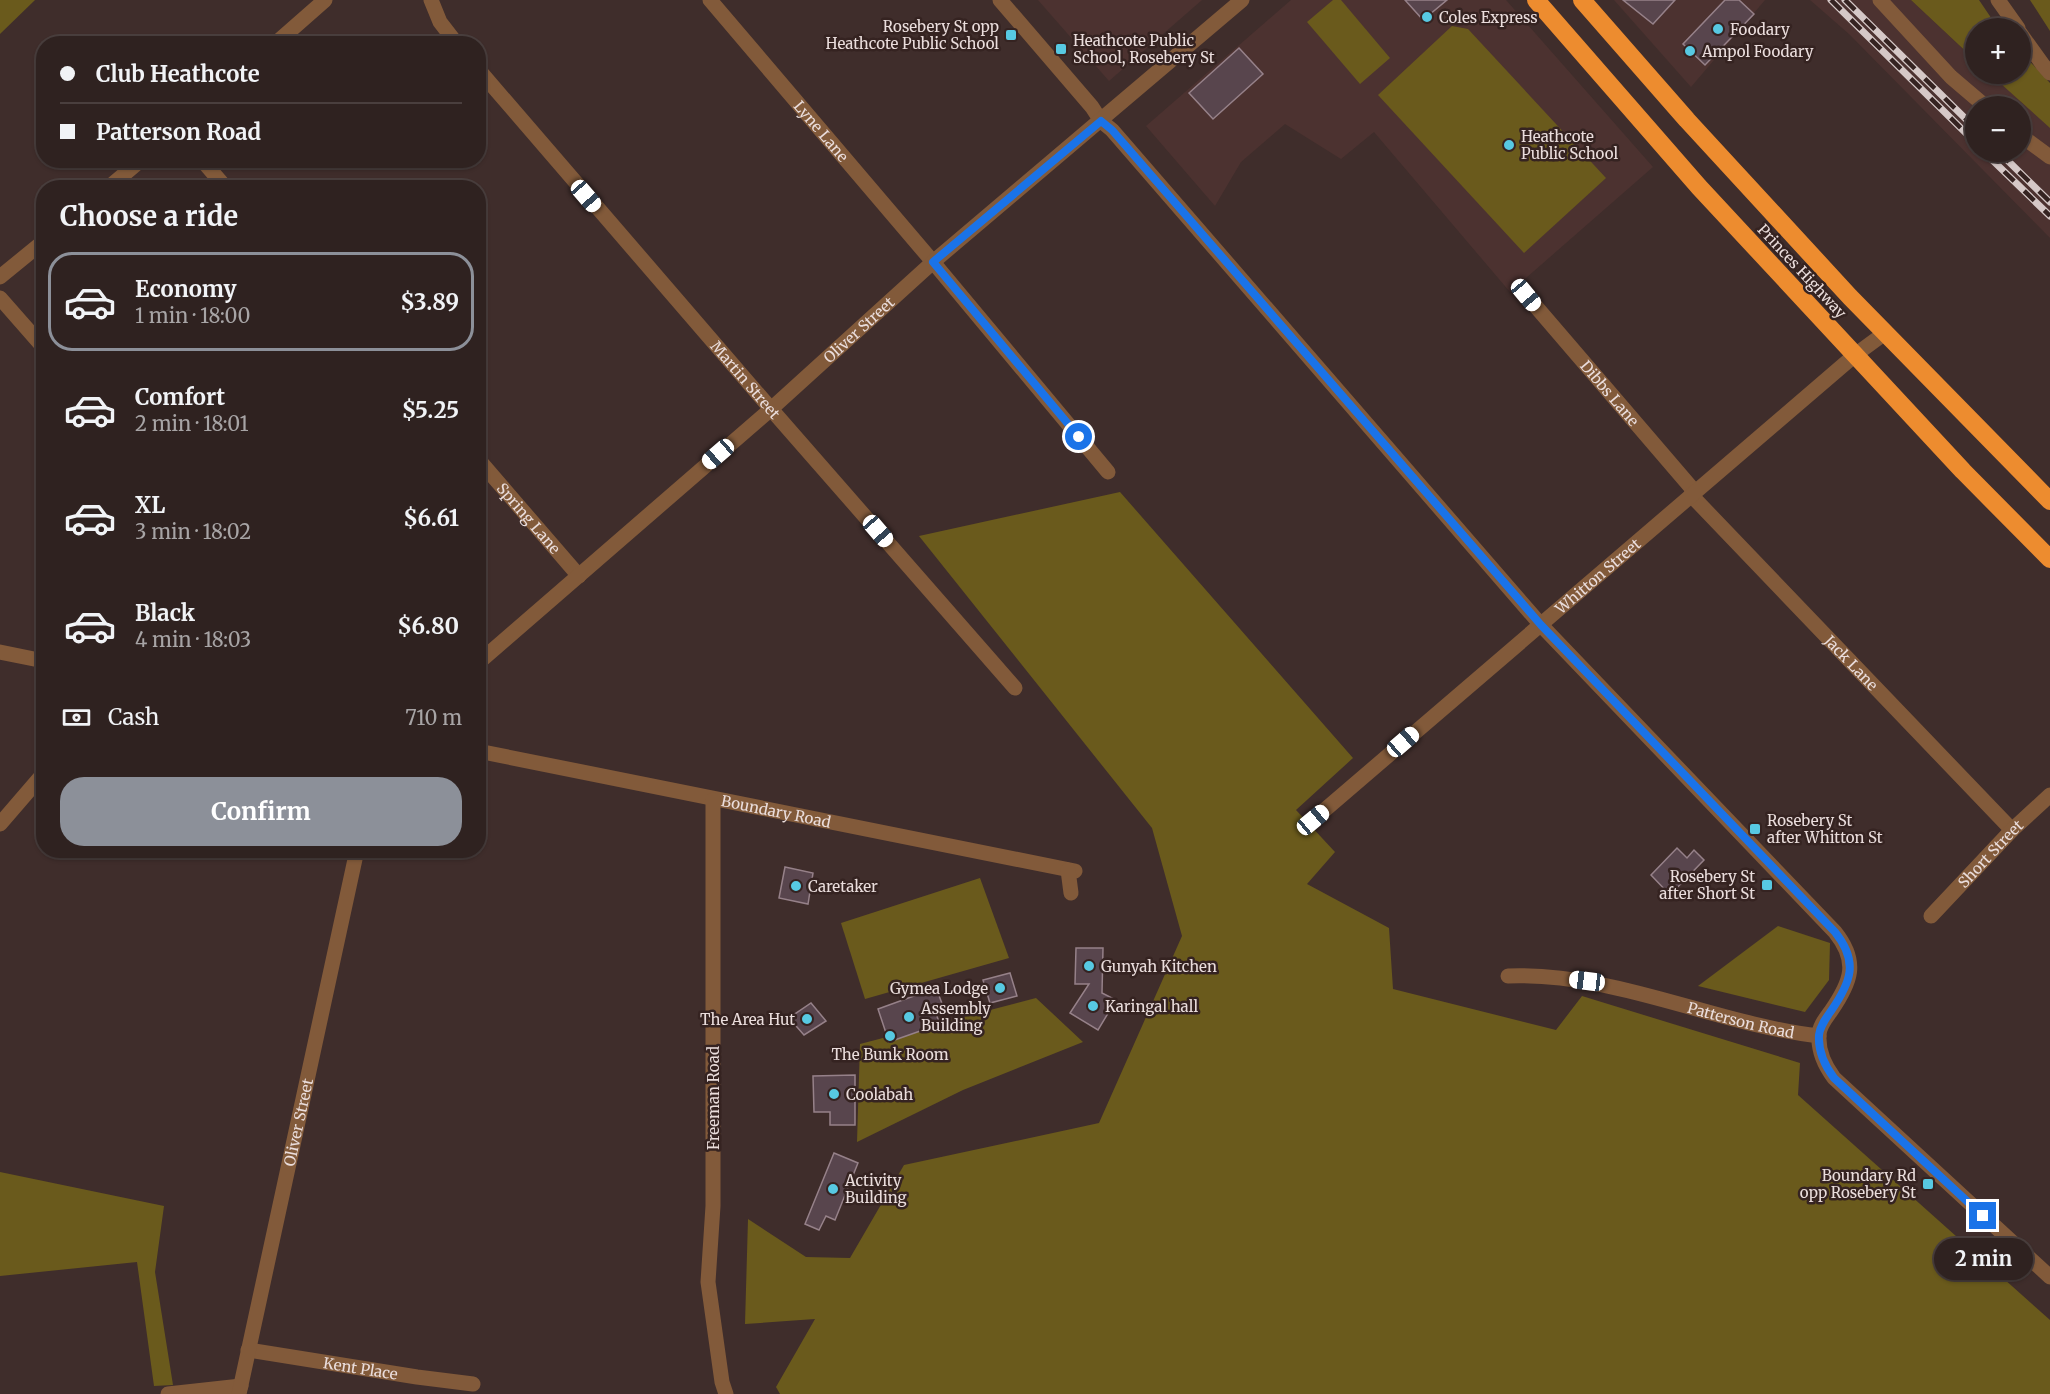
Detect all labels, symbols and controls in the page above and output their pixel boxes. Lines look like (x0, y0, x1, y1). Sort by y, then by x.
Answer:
place label: Coles Express (1439, 8, 1538, 27)
marker: Coles Express (1420, 10, 1434, 24)
place label: Rosebery St opp Heathcote Public School (826, 17, 999, 53)
map controls (1965, 18, 2031, 162)
button: + (1965, 18, 2031, 84)
place label: Foodary (1730, 20, 1790, 39)
marker: Foodary (1711, 22, 1725, 36)
marker: Rosebery St opp Heathcote Public School (1004, 28, 1018, 42)
place label: Heathcote Public School, Rosebery St (1073, 31, 1215, 67)
marker: Heathcote Public School, Rosebery St (1054, 42, 1068, 56)
place label: Ampol Foodary (1701, 42, 1814, 61)
marker: Ampol Foodary (1683, 44, 1697, 58)
text: Club Heathcote (96, 60, 260, 88)
button: − (1965, 96, 2031, 162)
street label: Lyne Lane (790, 97, 853, 166)
text: Patterson Road (96, 118, 261, 146)
place label: Heathcote Public School (1521, 127, 1618, 163)
marker: Heathcote Public School (1502, 138, 1516, 152)
car (567, 177, 605, 215)
text: Choose a ride (60, 199, 238, 233)
street label: Princes Highway (1754, 220, 1851, 322)
icon: car (63, 275, 117, 329)
text: Economy (135, 275, 236, 303)
car (1508, 275, 1544, 315)
text: $3.89 (400, 288, 459, 316)
street label: Oliver Street (819, 292, 898, 367)
text: 1 min · 18:00 (135, 303, 250, 328)
street label: Martin Street (707, 337, 785, 423)
street label: Dibbs Lane (1577, 356, 1644, 430)
icon: car (63, 383, 117, 437)
text: Comfort (135, 383, 225, 411)
text: $5.25 (402, 396, 459, 424)
text: 2 min · 18:01 (135, 411, 248, 436)
route start (1065, 423, 1092, 450)
car (699, 435, 737, 473)
street label: Spring Lane (493, 479, 565, 558)
icon: car (63, 491, 117, 545)
text: XL (135, 491, 165, 519)
text: $6.61 (403, 504, 459, 532)
car (859, 512, 897, 550)
text: 3 min · 18:02 (135, 519, 251, 544)
street label: Whitton Street (1550, 534, 1644, 618)
icon: car (63, 599, 117, 653)
text: Black (135, 599, 195, 627)
text: $6.80 (397, 612, 459, 640)
text: 4 min · 18:03 (135, 627, 251, 652)
street label: Jack Lane (1820, 630, 1882, 694)
icon: cash (60, 701, 93, 734)
text: Cash (108, 703, 159, 731)
text: 710 m (405, 705, 462, 730)
car (1384, 723, 1422, 761)
button: Confirm (60, 777, 462, 846)
street label: Boundary Road (720, 791, 833, 831)
car (1293, 802, 1333, 838)
place label: Rosebery St after Whitton St (1767, 811, 1883, 847)
street label: Short Street (1953, 815, 2027, 891)
marker: Rosebery St after Whitton St (1748, 822, 1762, 836)
place label: Rosebery St after Short St (1659, 867, 1755, 903)
place label: Caretaker (808, 877, 878, 896)
marker: Rosebery St after Short St (1760, 878, 1774, 892)
marker: Caretaker (789, 879, 803, 893)
place label: Gunyah Kitchen (1101, 957, 1217, 976)
marker: Gunyah Kitchen (1082, 959, 1096, 973)
car (1568, 970, 1606, 992)
place label: Gymea Lodge (890, 979, 988, 998)
marker: Gymea Lodge (993, 981, 1007, 995)
place label: Karingal hall (1105, 997, 1198, 1016)
street label: Patterson Road (1685, 997, 1796, 1042)
place label: Assembly Building (920, 999, 991, 1035)
marker: Karingal hall (1086, 999, 1100, 1013)
place label: The Area Hut (700, 1010, 795, 1029)
marker: Assembly Building (902, 1010, 916, 1024)
marker: The Area Hut (800, 1012, 814, 1026)
marker: The Bunk Room (883, 1029, 897, 1043)
place label: The Bunk Room (831, 1045, 949, 1064)
street label: Freeman Road (704, 1046, 723, 1150)
street label: Oliver Street (279, 1076, 317, 1168)
place label: Coolabah (846, 1085, 913, 1104)
marker: Coolabah (827, 1087, 841, 1101)
place label: Boundary Rd opp Rosebery St (1800, 1166, 1916, 1202)
place label: Activity Building (844, 1171, 907, 1207)
marker: Boundary Rd opp Rosebery St (1921, 1177, 1935, 1191)
marker: Activity Building (826, 1182, 840, 1196)
route end (1969, 1202, 1996, 1229)
callout: 2 min (1934, 1237, 2032, 1279)
text: 2 min (1955, 1246, 2012, 1271)
street label: Kent Place (322, 1353, 399, 1383)

